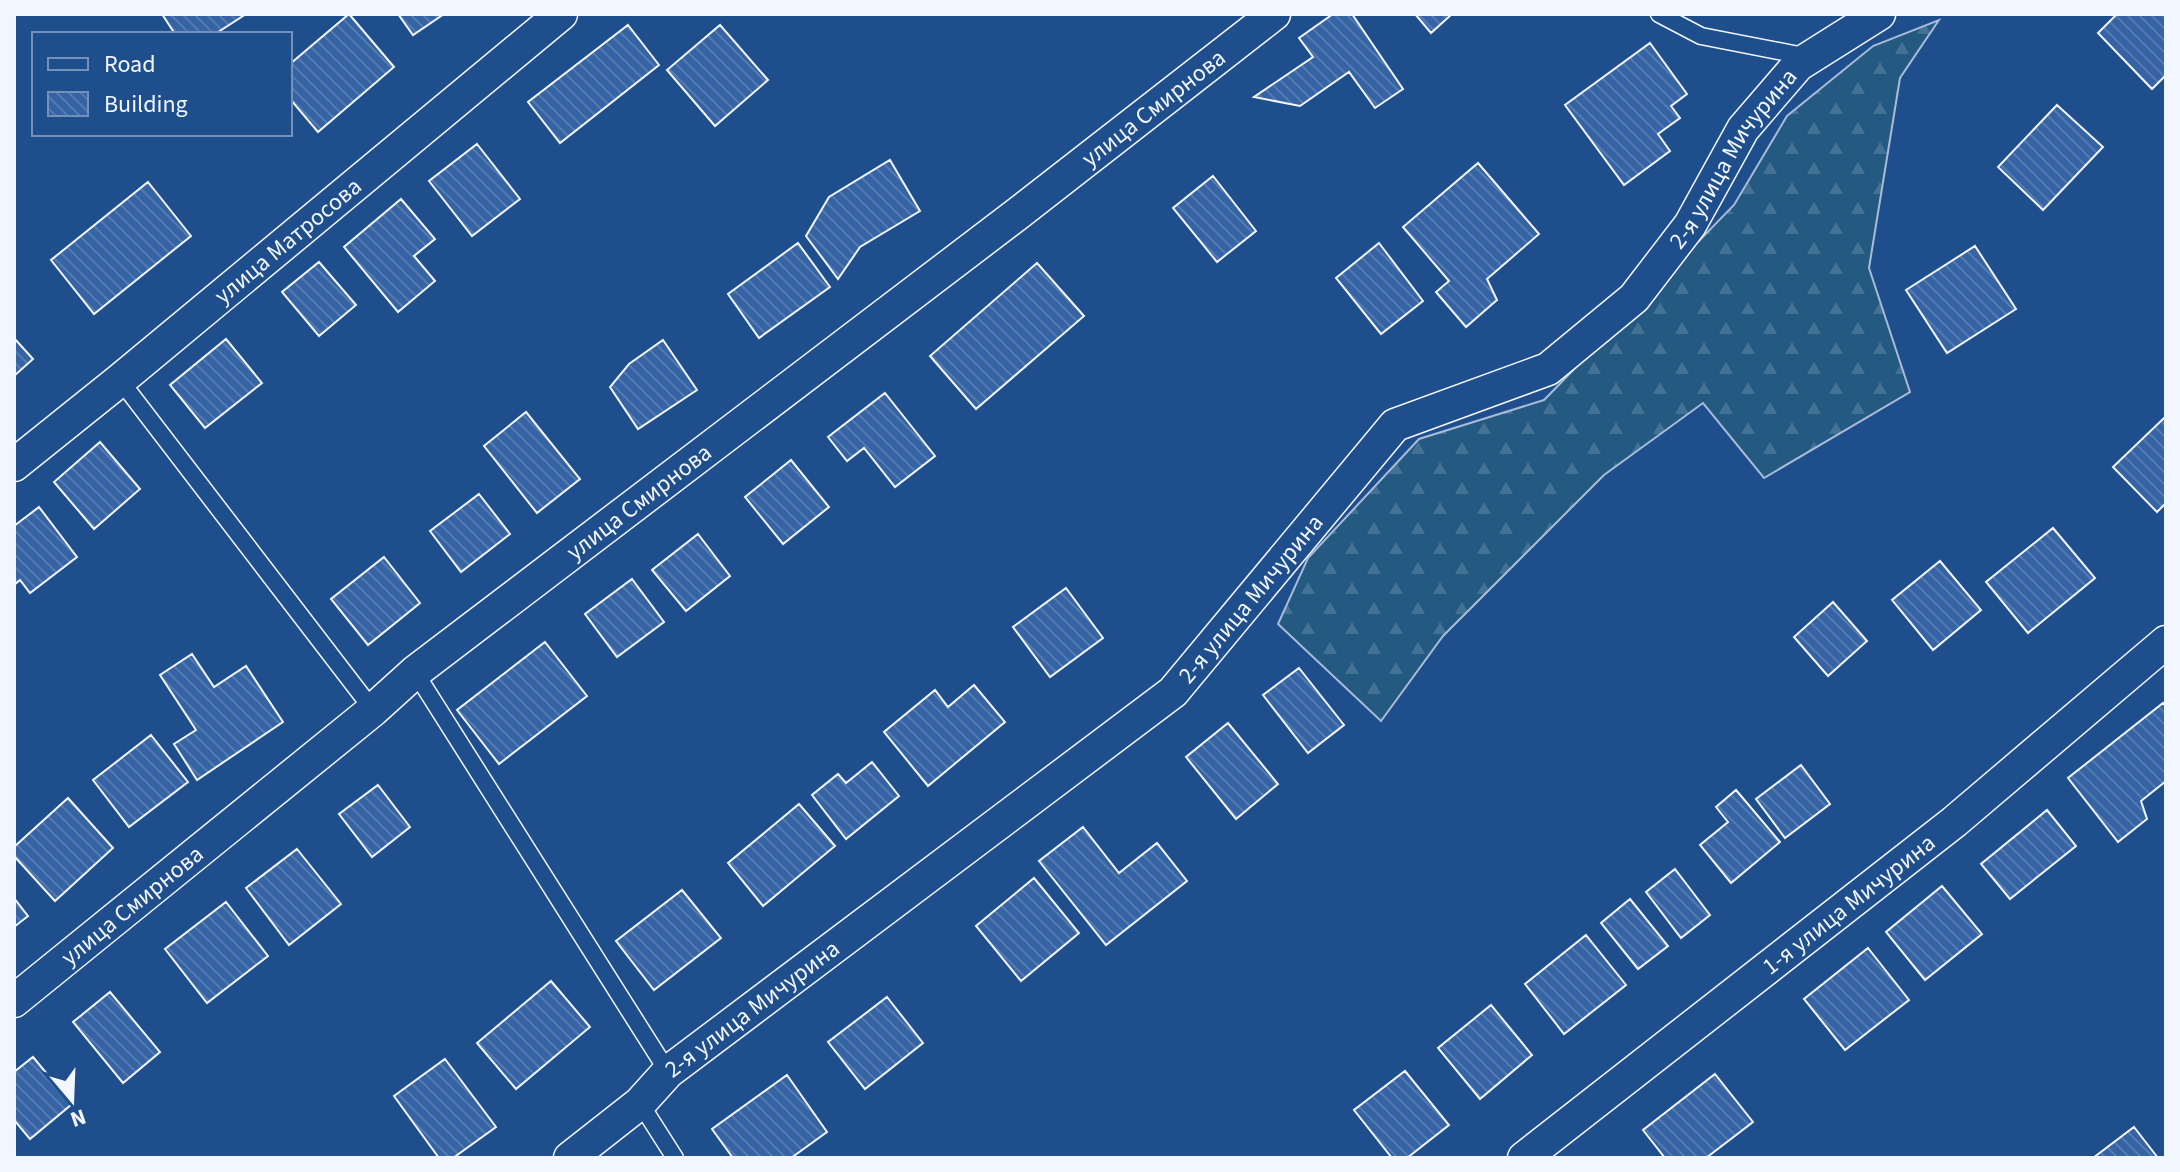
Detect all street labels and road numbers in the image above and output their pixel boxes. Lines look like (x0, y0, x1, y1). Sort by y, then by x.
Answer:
street label: улица Смирнова (1074, 41, 1233, 176)
street label: 2-я улица Мичурина (1661, 61, 1806, 257)
street label: улица Матросова (207, 169, 369, 313)
street label: улица Смирнова (559, 435, 719, 569)
street label: 2-я улица Мичурина (1170, 507, 1332, 691)
street label: 1-я улица Мичурина (1755, 826, 1943, 984)
street label: улица Смирнова (54, 837, 211, 974)
street label: 2-я улица Мичурина (657, 932, 847, 1087)

